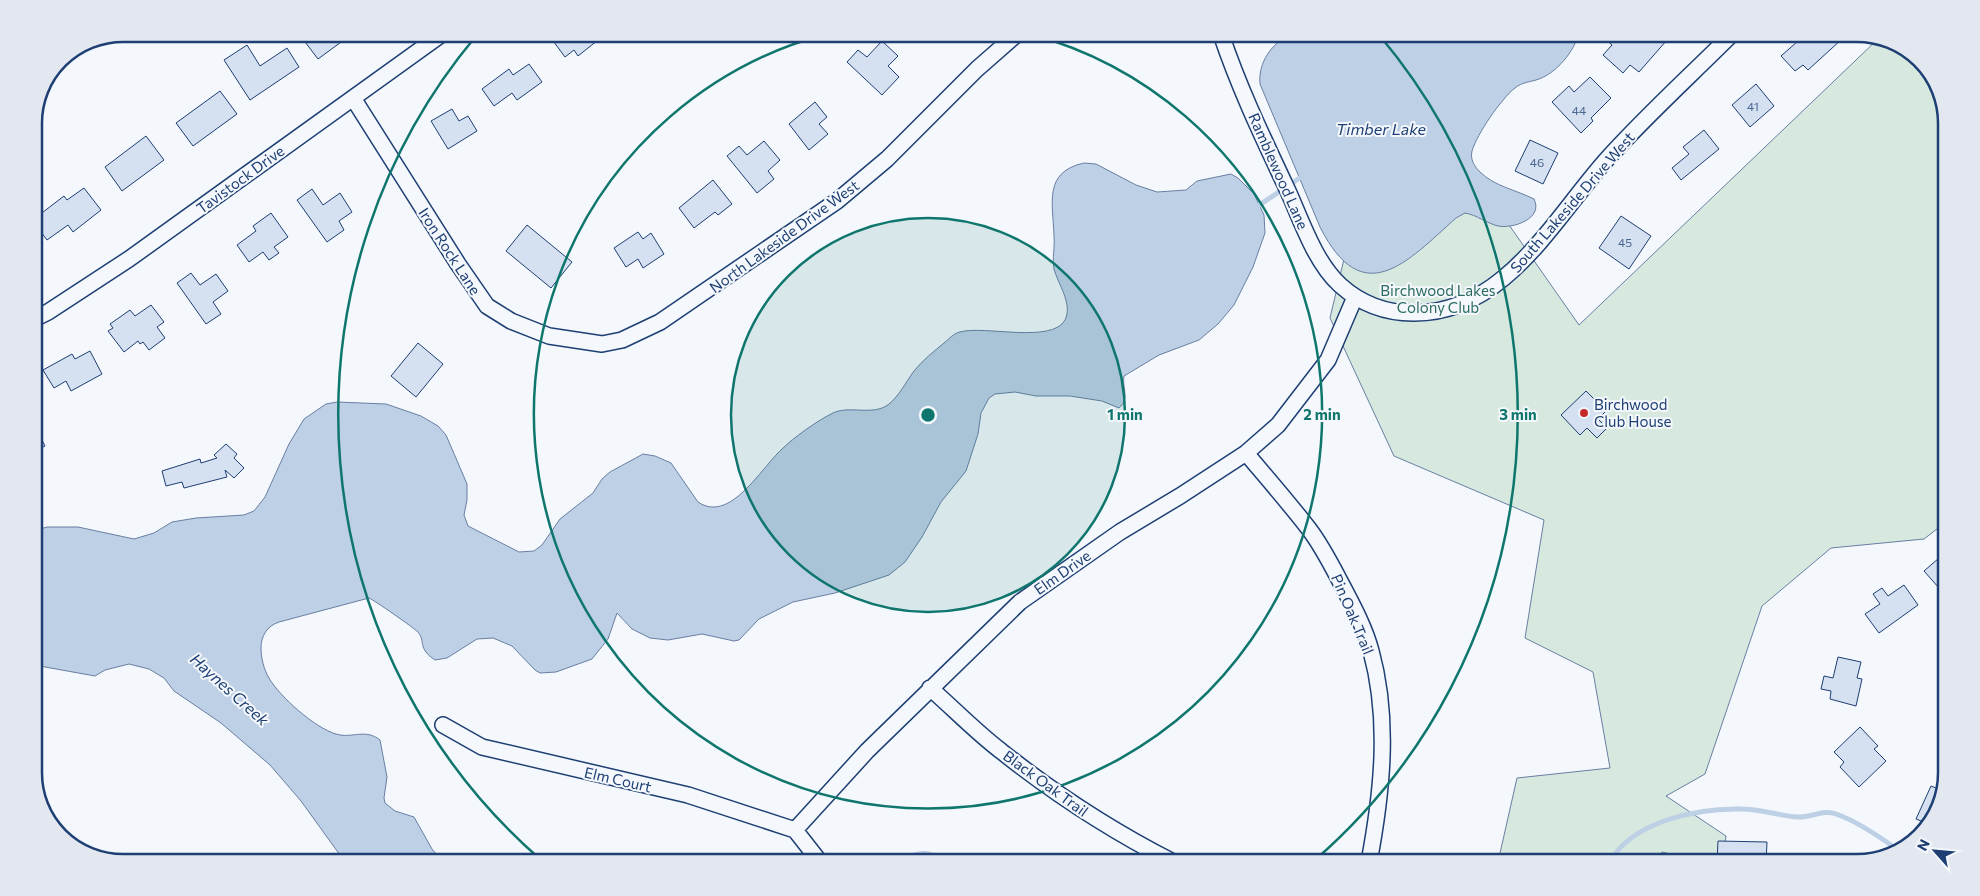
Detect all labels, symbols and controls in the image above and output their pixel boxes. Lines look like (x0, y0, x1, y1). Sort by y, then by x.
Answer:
house number: 41 (1747, 99, 1759, 113)
house number: 44 (1572, 103, 1586, 117)
street label: Ramblewood Lane (1245, 110, 1313, 232)
water label: Timber Lake (1336, 119, 1427, 138)
street label: South Lakeside Drive West (1506, 128, 1638, 276)
street label: Tavistock Drive (193, 141, 287, 217)
house number: 46 (1530, 155, 1544, 169)
street label: North Lakeside Drive West (706, 176, 862, 296)
street label: Iron Rock Lane (415, 204, 485, 298)
house number: 45 (1618, 235, 1632, 249)
park label: Birchwood Lakes Colony Club (1380, 281, 1496, 316)
place label: Birchwood Club House (1594, 395, 1672, 430)
text: 1 min (1107, 405, 1143, 423)
text: 2 min (1303, 405, 1341, 423)
text: 3 min (1499, 405, 1537, 423)
centre of rings (919, 406, 937, 424)
marker: Birchwood Club House (1578, 407, 1590, 419)
street label: Elm Drive (1030, 546, 1094, 598)
street label: Pin Oak Trail (1328, 571, 1378, 657)
water label: Haynes Creek (187, 649, 273, 729)
street label: Black Oak Trail (1000, 746, 1092, 820)
street label: Elm Court (583, 763, 653, 795)
north arrow (1910, 826, 1960, 876)
text: N (1913, 836, 1933, 853)

